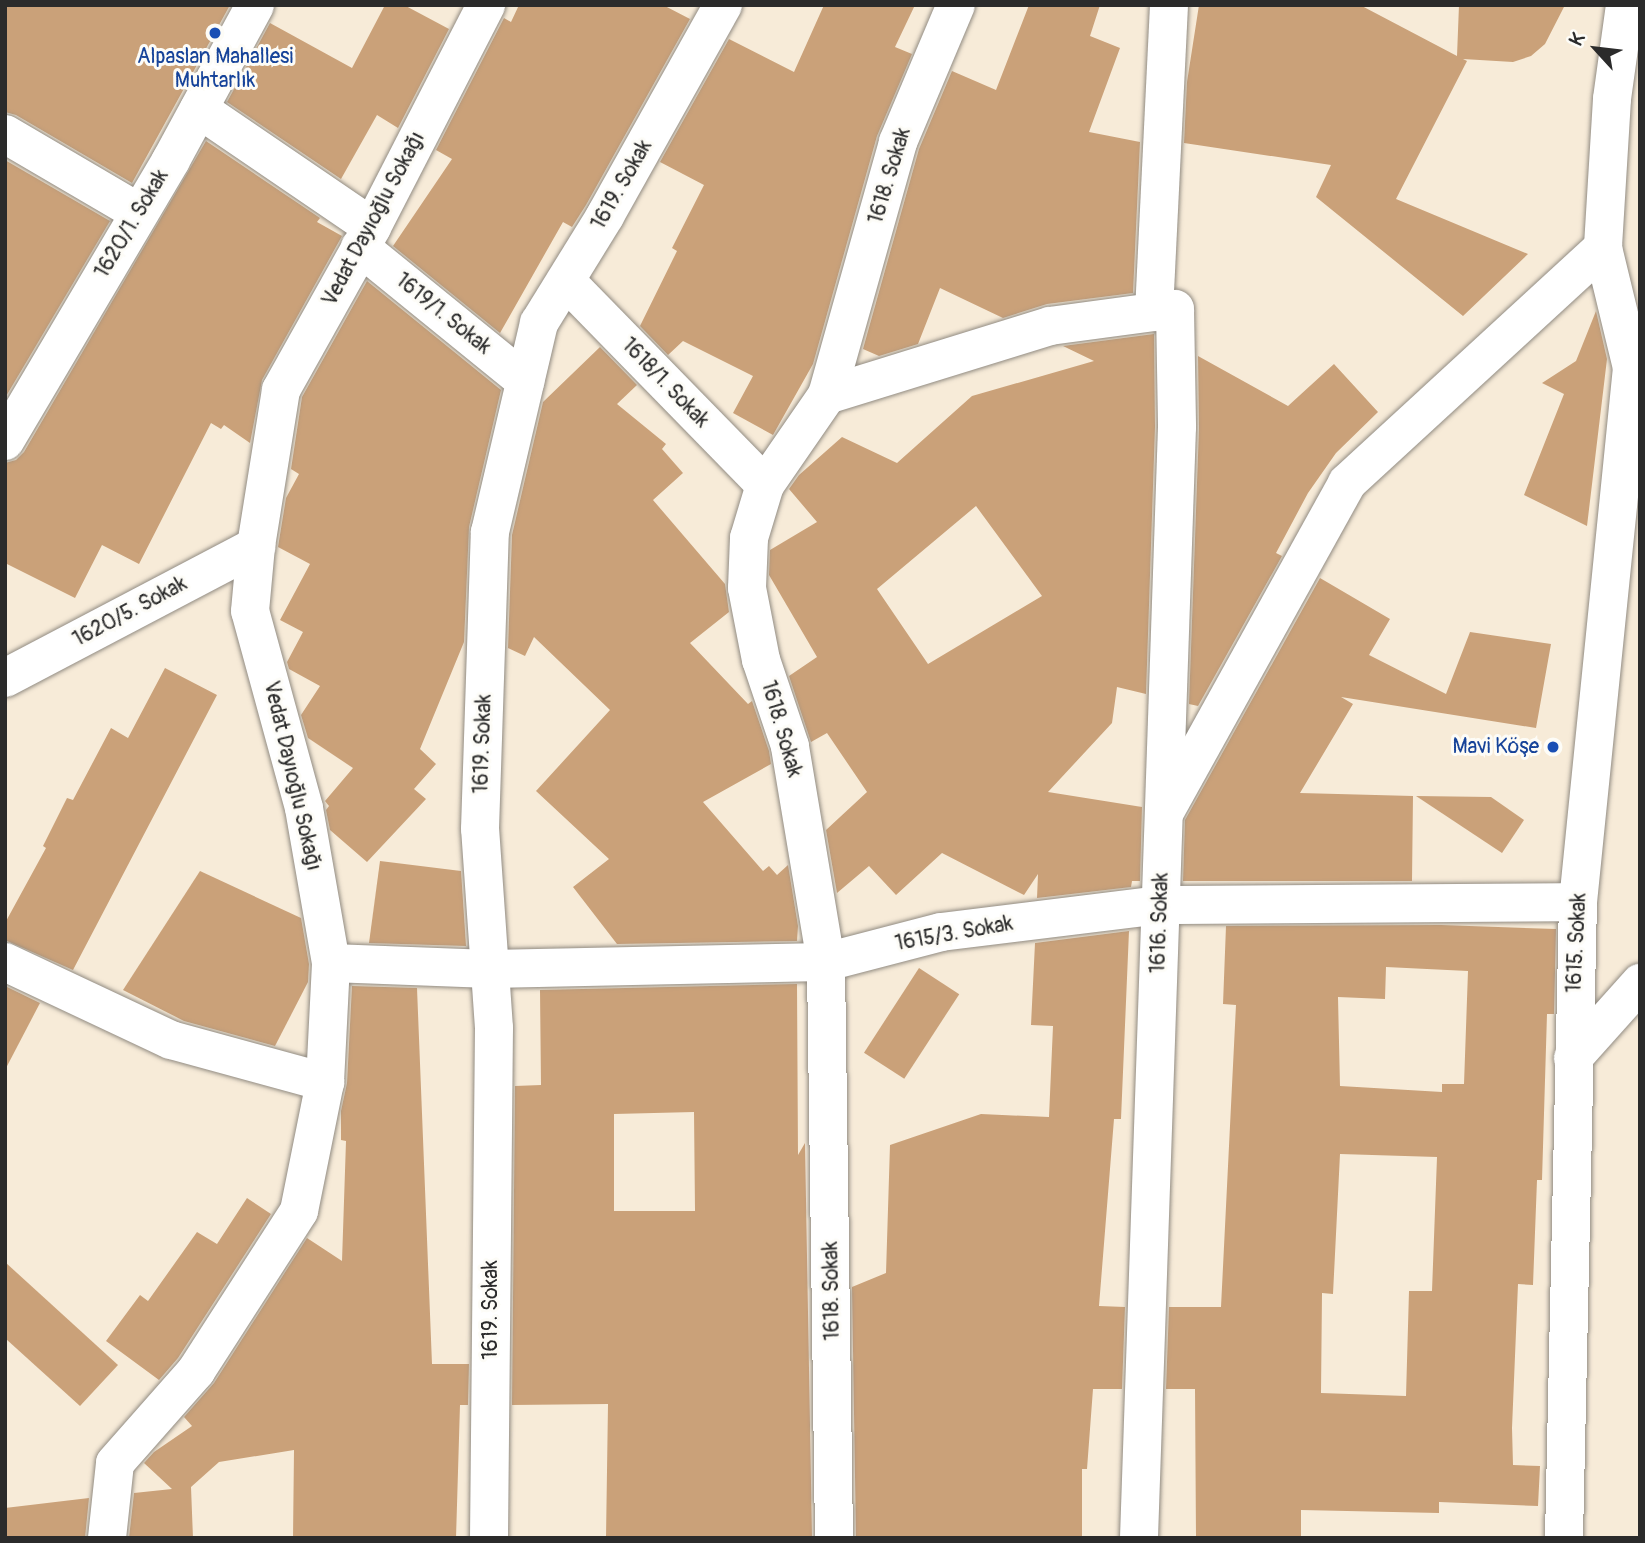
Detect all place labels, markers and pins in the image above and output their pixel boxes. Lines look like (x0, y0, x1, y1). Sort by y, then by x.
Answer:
marker: Alpaslan Mahallesi Muhtarlık (207, 25, 223, 41)
place label: Alpaslan Mahallesi Muhtarlık (137, 44, 293, 94)
place label: Mavi Köşe (1452, 734, 1539, 760)
marker: Mavi Köşe (1545, 739, 1561, 755)

